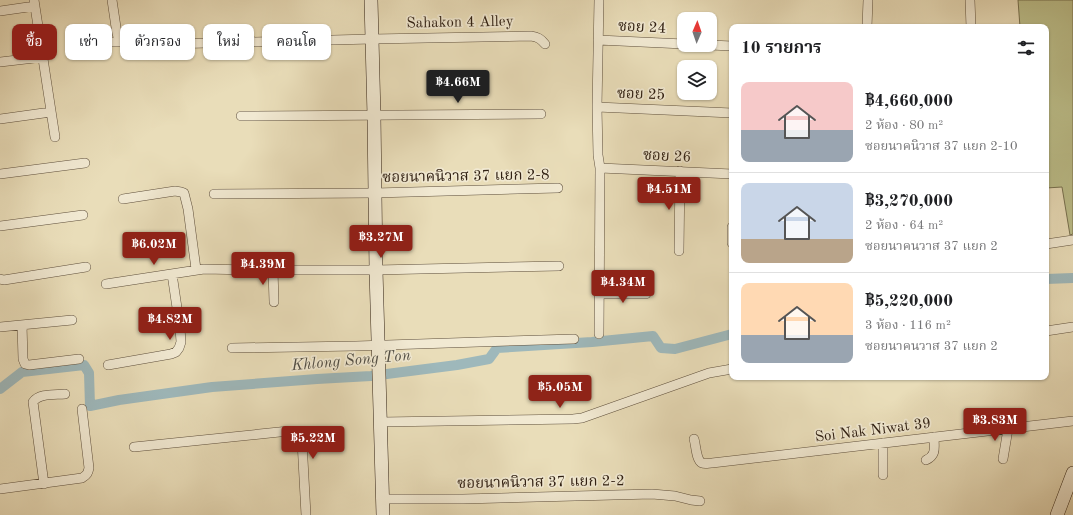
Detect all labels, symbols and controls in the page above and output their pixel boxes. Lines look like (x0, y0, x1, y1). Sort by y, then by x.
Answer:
north arrow (677, 12, 717, 52)
map controls (677, 12, 717, 100)
street label: Sahakon 4 Alley (406, 15, 514, 31)
street label: ซอย 24 (617, 19, 667, 37)
chip: ซื้อ (12, 24, 57, 60)
chip: เช่า (65, 24, 112, 60)
chip: ตัวกรอง (120, 24, 195, 60)
chip: ใหม่ (203, 24, 254, 60)
chip: คอนโด (262, 24, 331, 60)
icon: filters (1015, 37, 1037, 59)
text: 10 รายการ (741, 40, 822, 57)
button: layers (677, 60, 717, 100)
pin: ฿4.66M (425, 70, 491, 104)
text: ฿4.66M (435, 76, 481, 89)
street label: ซอย 25 (617, 87, 665, 103)
text: ฿4,660,000 (865, 93, 953, 110)
icon: home (773, 98, 821, 146)
text: 2 ห้อง · 80 m² (865, 119, 943, 132)
text: ซอยนาคนิวาส 37 แยก 2-10 (865, 140, 1018, 153)
street label: ซอย 26 (642, 148, 692, 166)
street label: ซอยนาคนิวาส 37 แยก 2-8 (382, 166, 550, 186)
pin: ฿4.51M (636, 177, 702, 211)
text: ฿4.51M (646, 183, 692, 196)
text: ฿3,270,000 (865, 193, 953, 210)
icon: home (773, 199, 821, 247)
text: 2 ห้อง · 64 m² (865, 219, 943, 232)
pin: ฿3.27M (348, 225, 414, 259)
text: ฿3.27M (358, 231, 404, 244)
pin: ฿6.02M (121, 232, 187, 266)
text: ฿6.02M (131, 238, 177, 251)
text: ซอยนาคนวาส 37 แยก 2 (865, 240, 998, 253)
pin: ฿4.39M (230, 252, 296, 286)
text: ฿4.39M (240, 258, 286, 271)
pin: ฿4.34M (590, 270, 656, 304)
text: ฿4.34M (600, 276, 646, 289)
text: ฿5,220,000 (865, 293, 953, 310)
icon: home (773, 299, 821, 347)
pin: ฿4.82M (137, 307, 203, 341)
text: ฿4.82M (147, 313, 193, 326)
text: 3 ห้อง · 116 m² (865, 319, 951, 332)
text: ซอยนาคนวาส 37 แยก 2 (865, 340, 998, 353)
water label: Khlong Song Ton (290, 348, 411, 374)
pin: ฿5.05M (527, 375, 593, 409)
text: ฿5.05M (537, 381, 583, 394)
pin: ฿3.83M (962, 408, 1028, 442)
text: ฿3.83M (972, 414, 1018, 427)
street label: Soi Nak Niwat 39 (814, 416, 932, 446)
pin: ฿5.22M (280, 426, 346, 460)
text: ฿5.22M (290, 432, 336, 445)
street label: ซอยนาคนิวาส 37 แยก 2-2 (457, 472, 625, 492)

